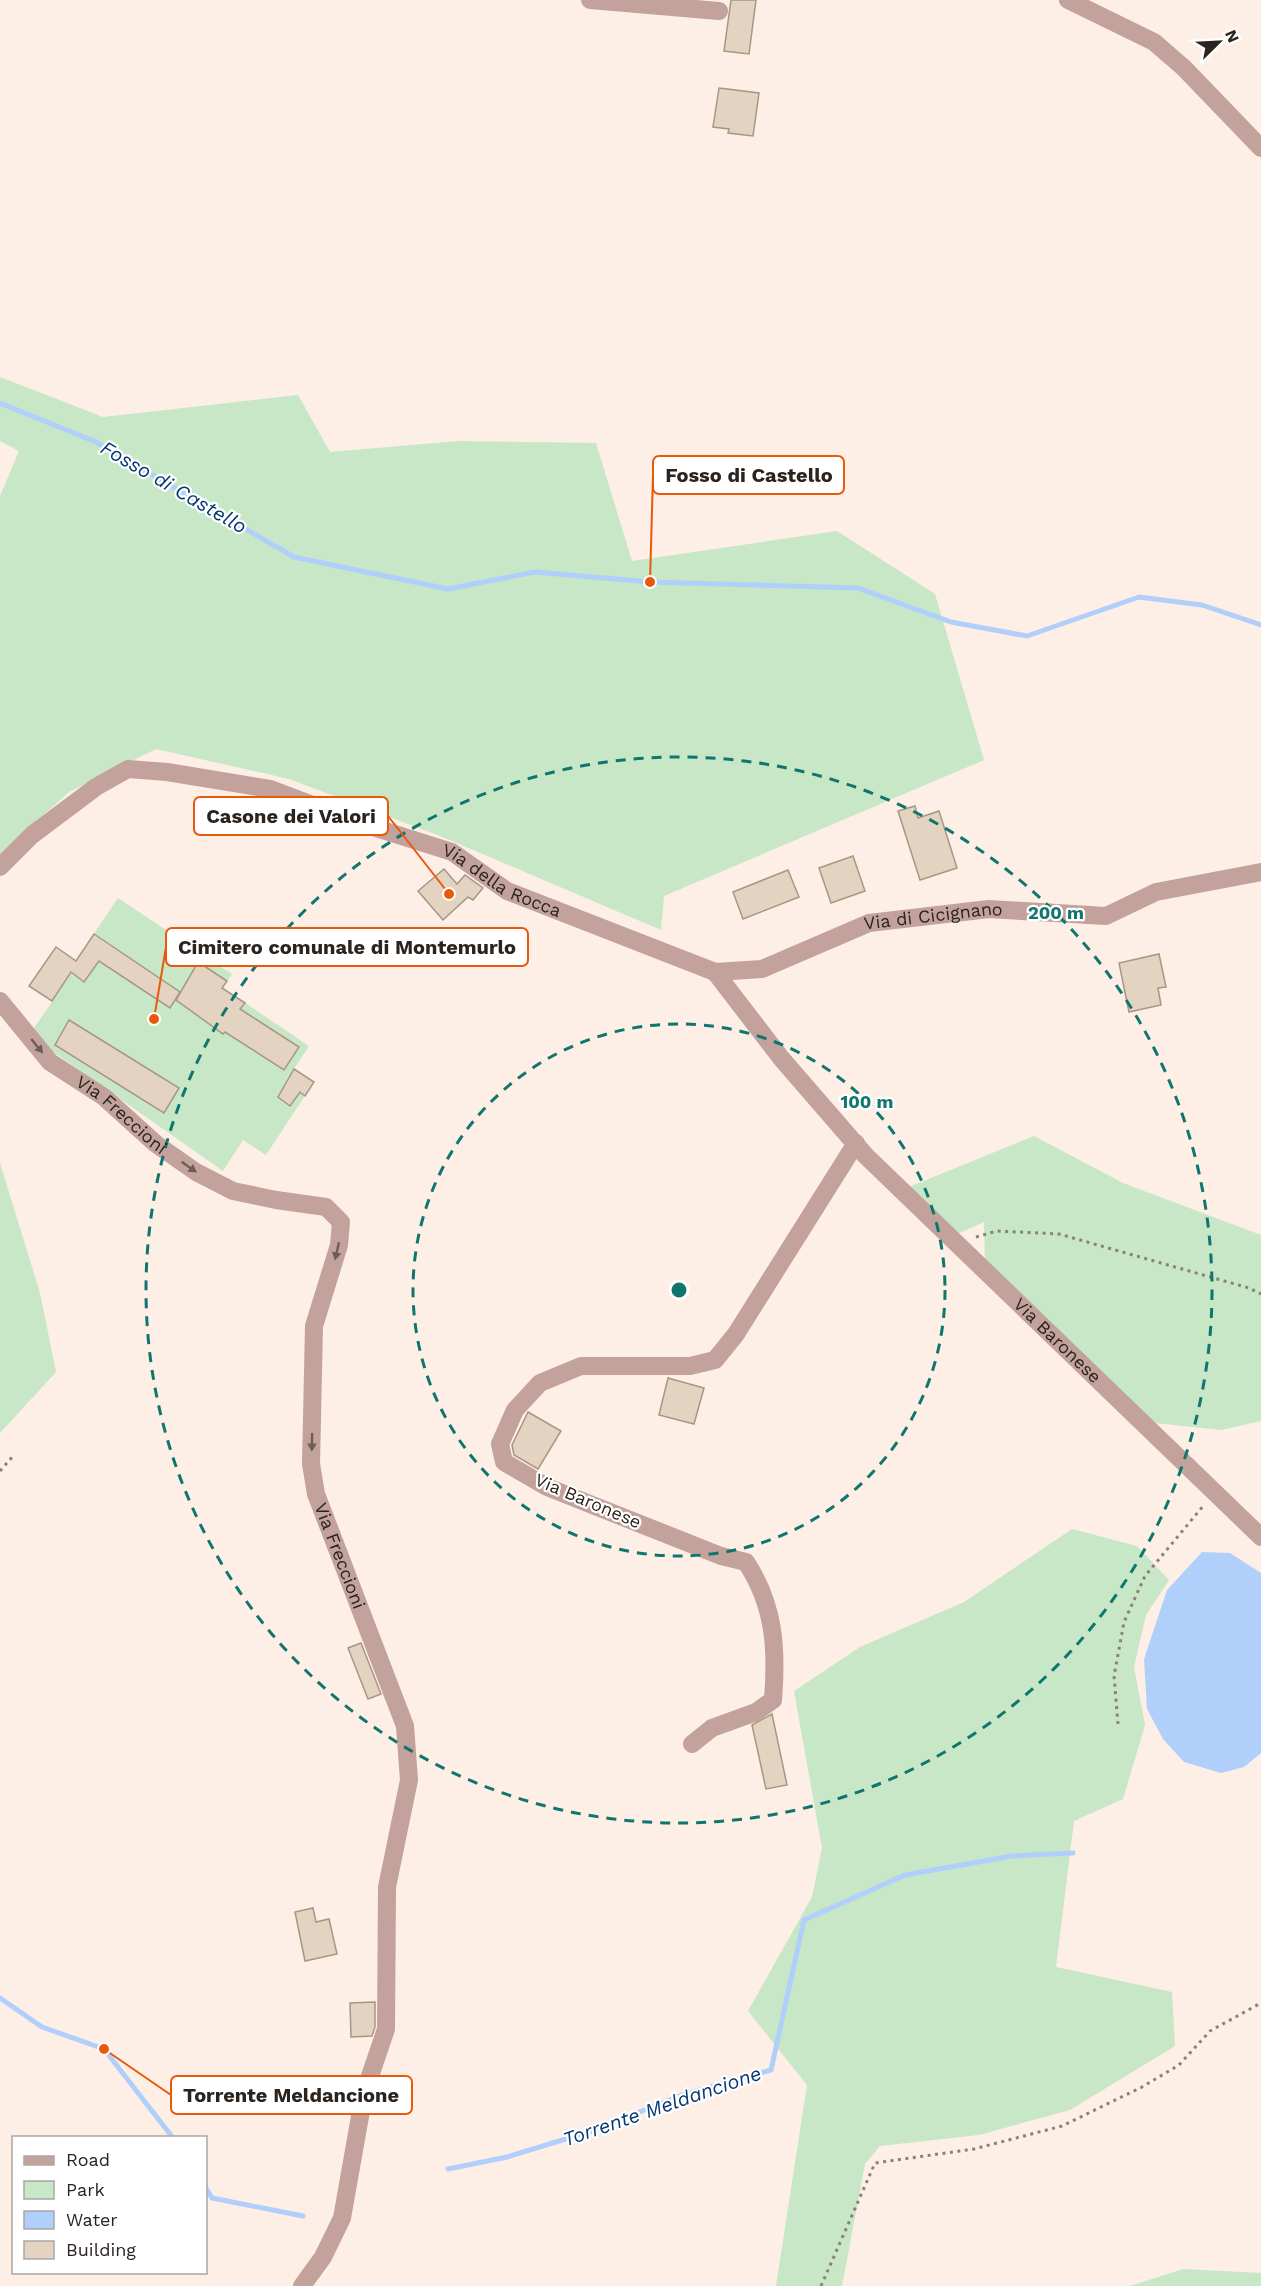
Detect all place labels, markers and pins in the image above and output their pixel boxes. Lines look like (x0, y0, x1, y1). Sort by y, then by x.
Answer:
callout: Fosso di Castello (653, 456, 844, 494)
callout: Casone dei Valori (194, 797, 388, 835)
callout: Cimitero comunale di Montemurlo (166, 928, 528, 966)
centre of rings (669, 1280, 689, 1300)
callout: Torrente Meldancione (171, 2076, 412, 2114)

